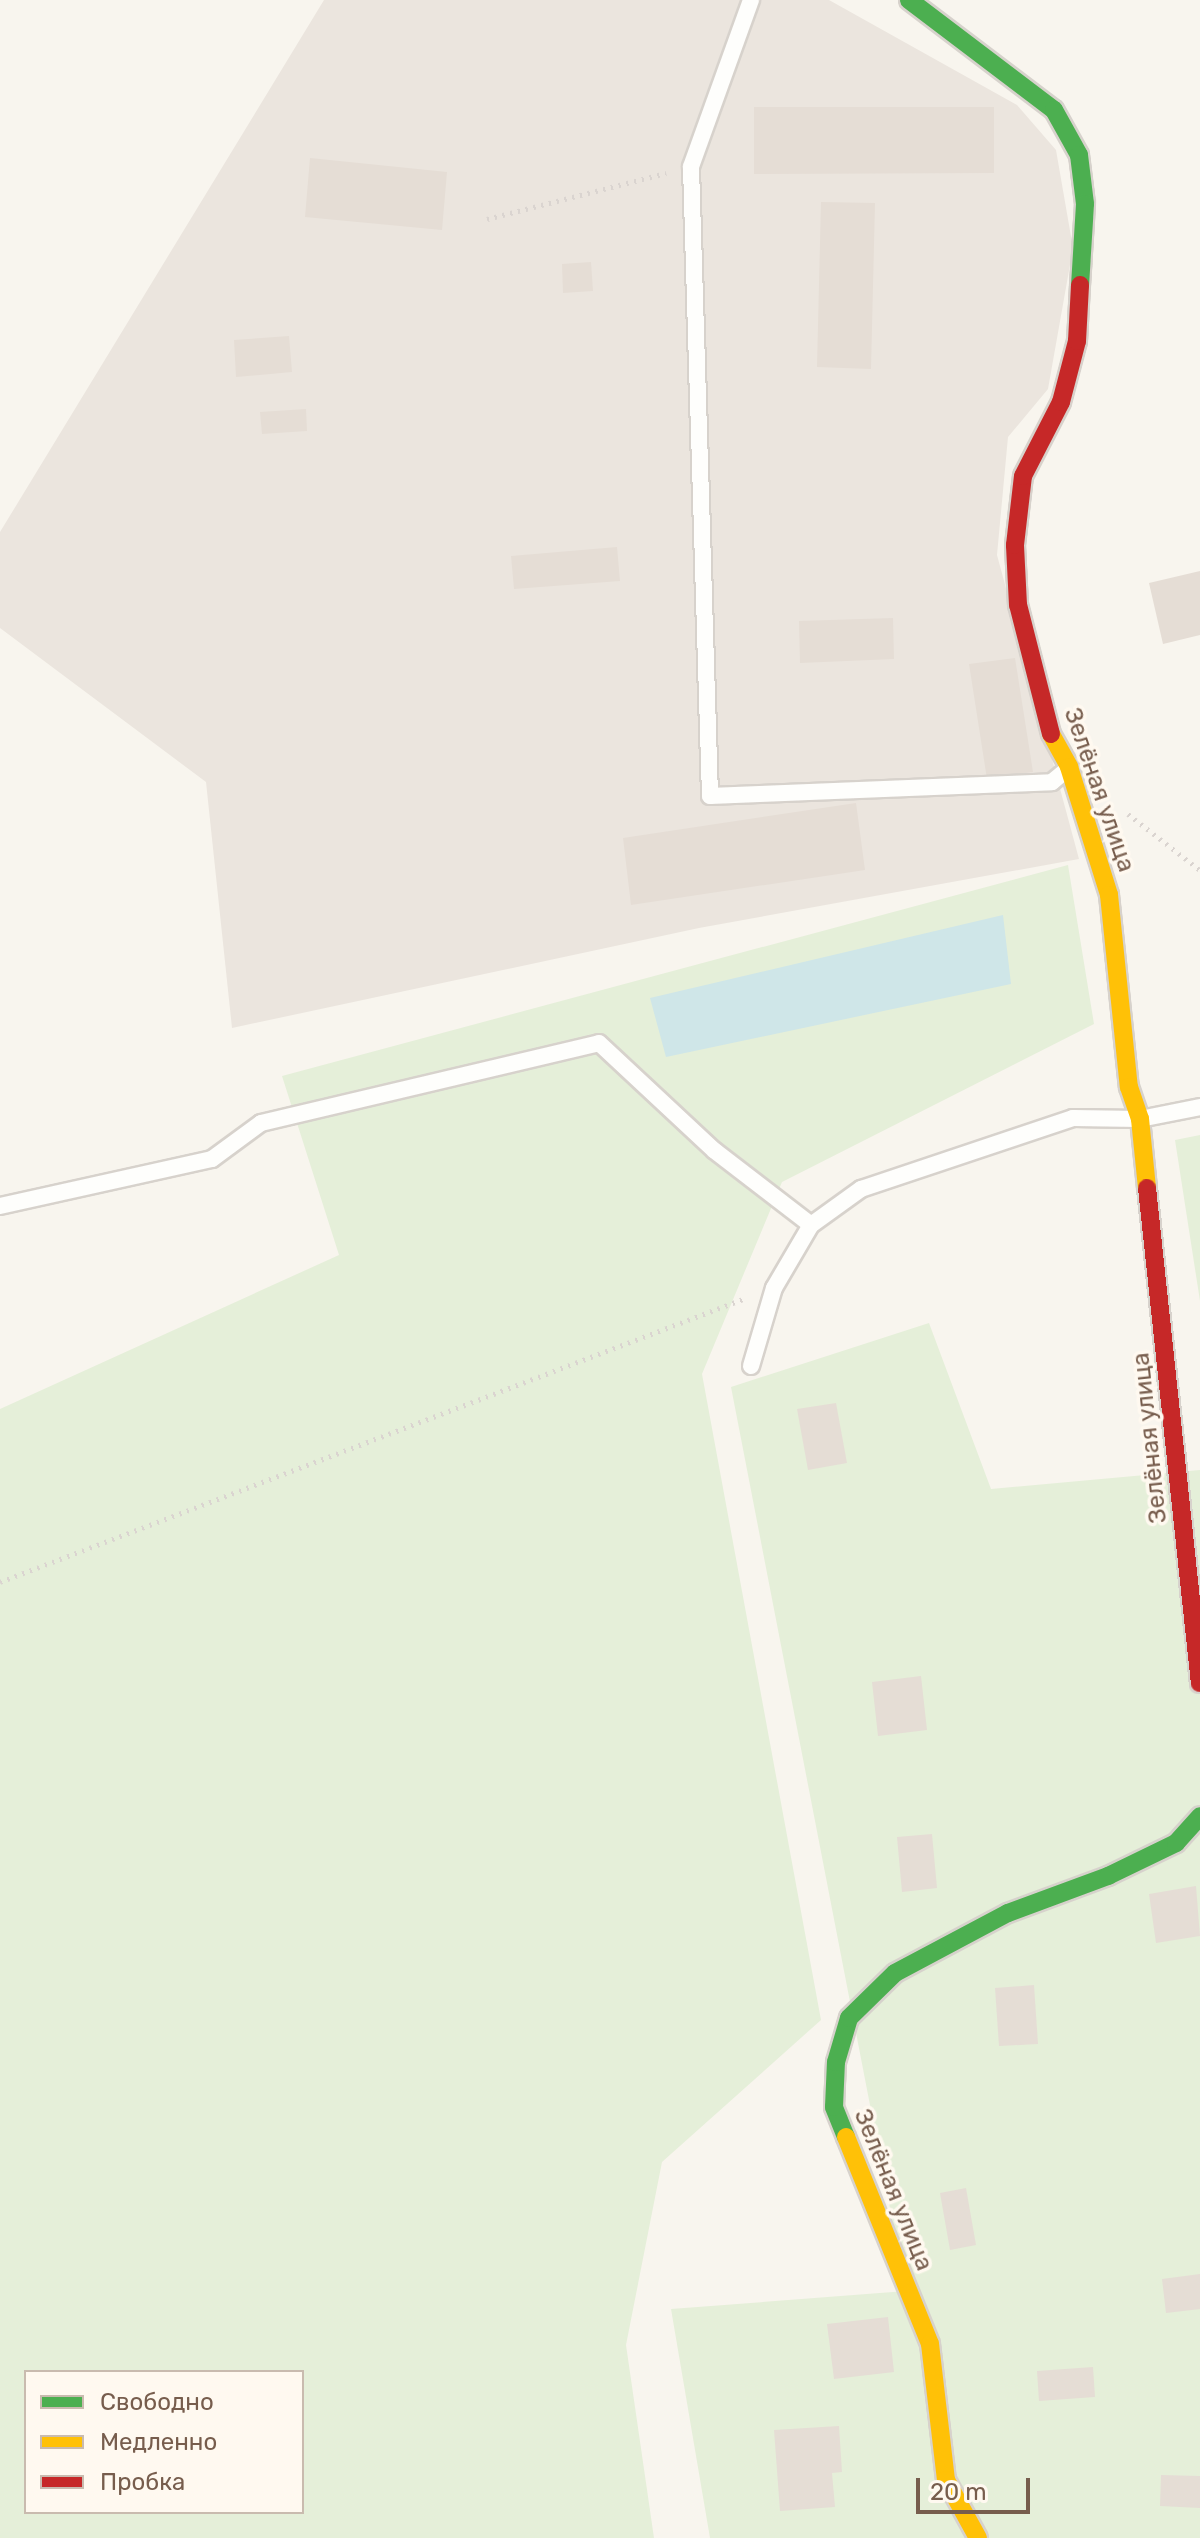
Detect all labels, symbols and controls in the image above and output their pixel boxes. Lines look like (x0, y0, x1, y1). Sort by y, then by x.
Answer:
street label: Зелёная улица (1057, 704, 1141, 876)
street label: Зелёная улица (1127, 1351, 1173, 1525)
street label: Зелёная улица (848, 2105, 938, 2275)
legend (24, 2370, 304, 2514)
text: Свободно (100, 2388, 214, 2416)
text: Медленно (100, 2428, 217, 2456)
scale bar (920, 2462, 1034, 2512)
text: Пробка (100, 2468, 185, 2496)
text: 20 m (930, 2478, 987, 2506)

